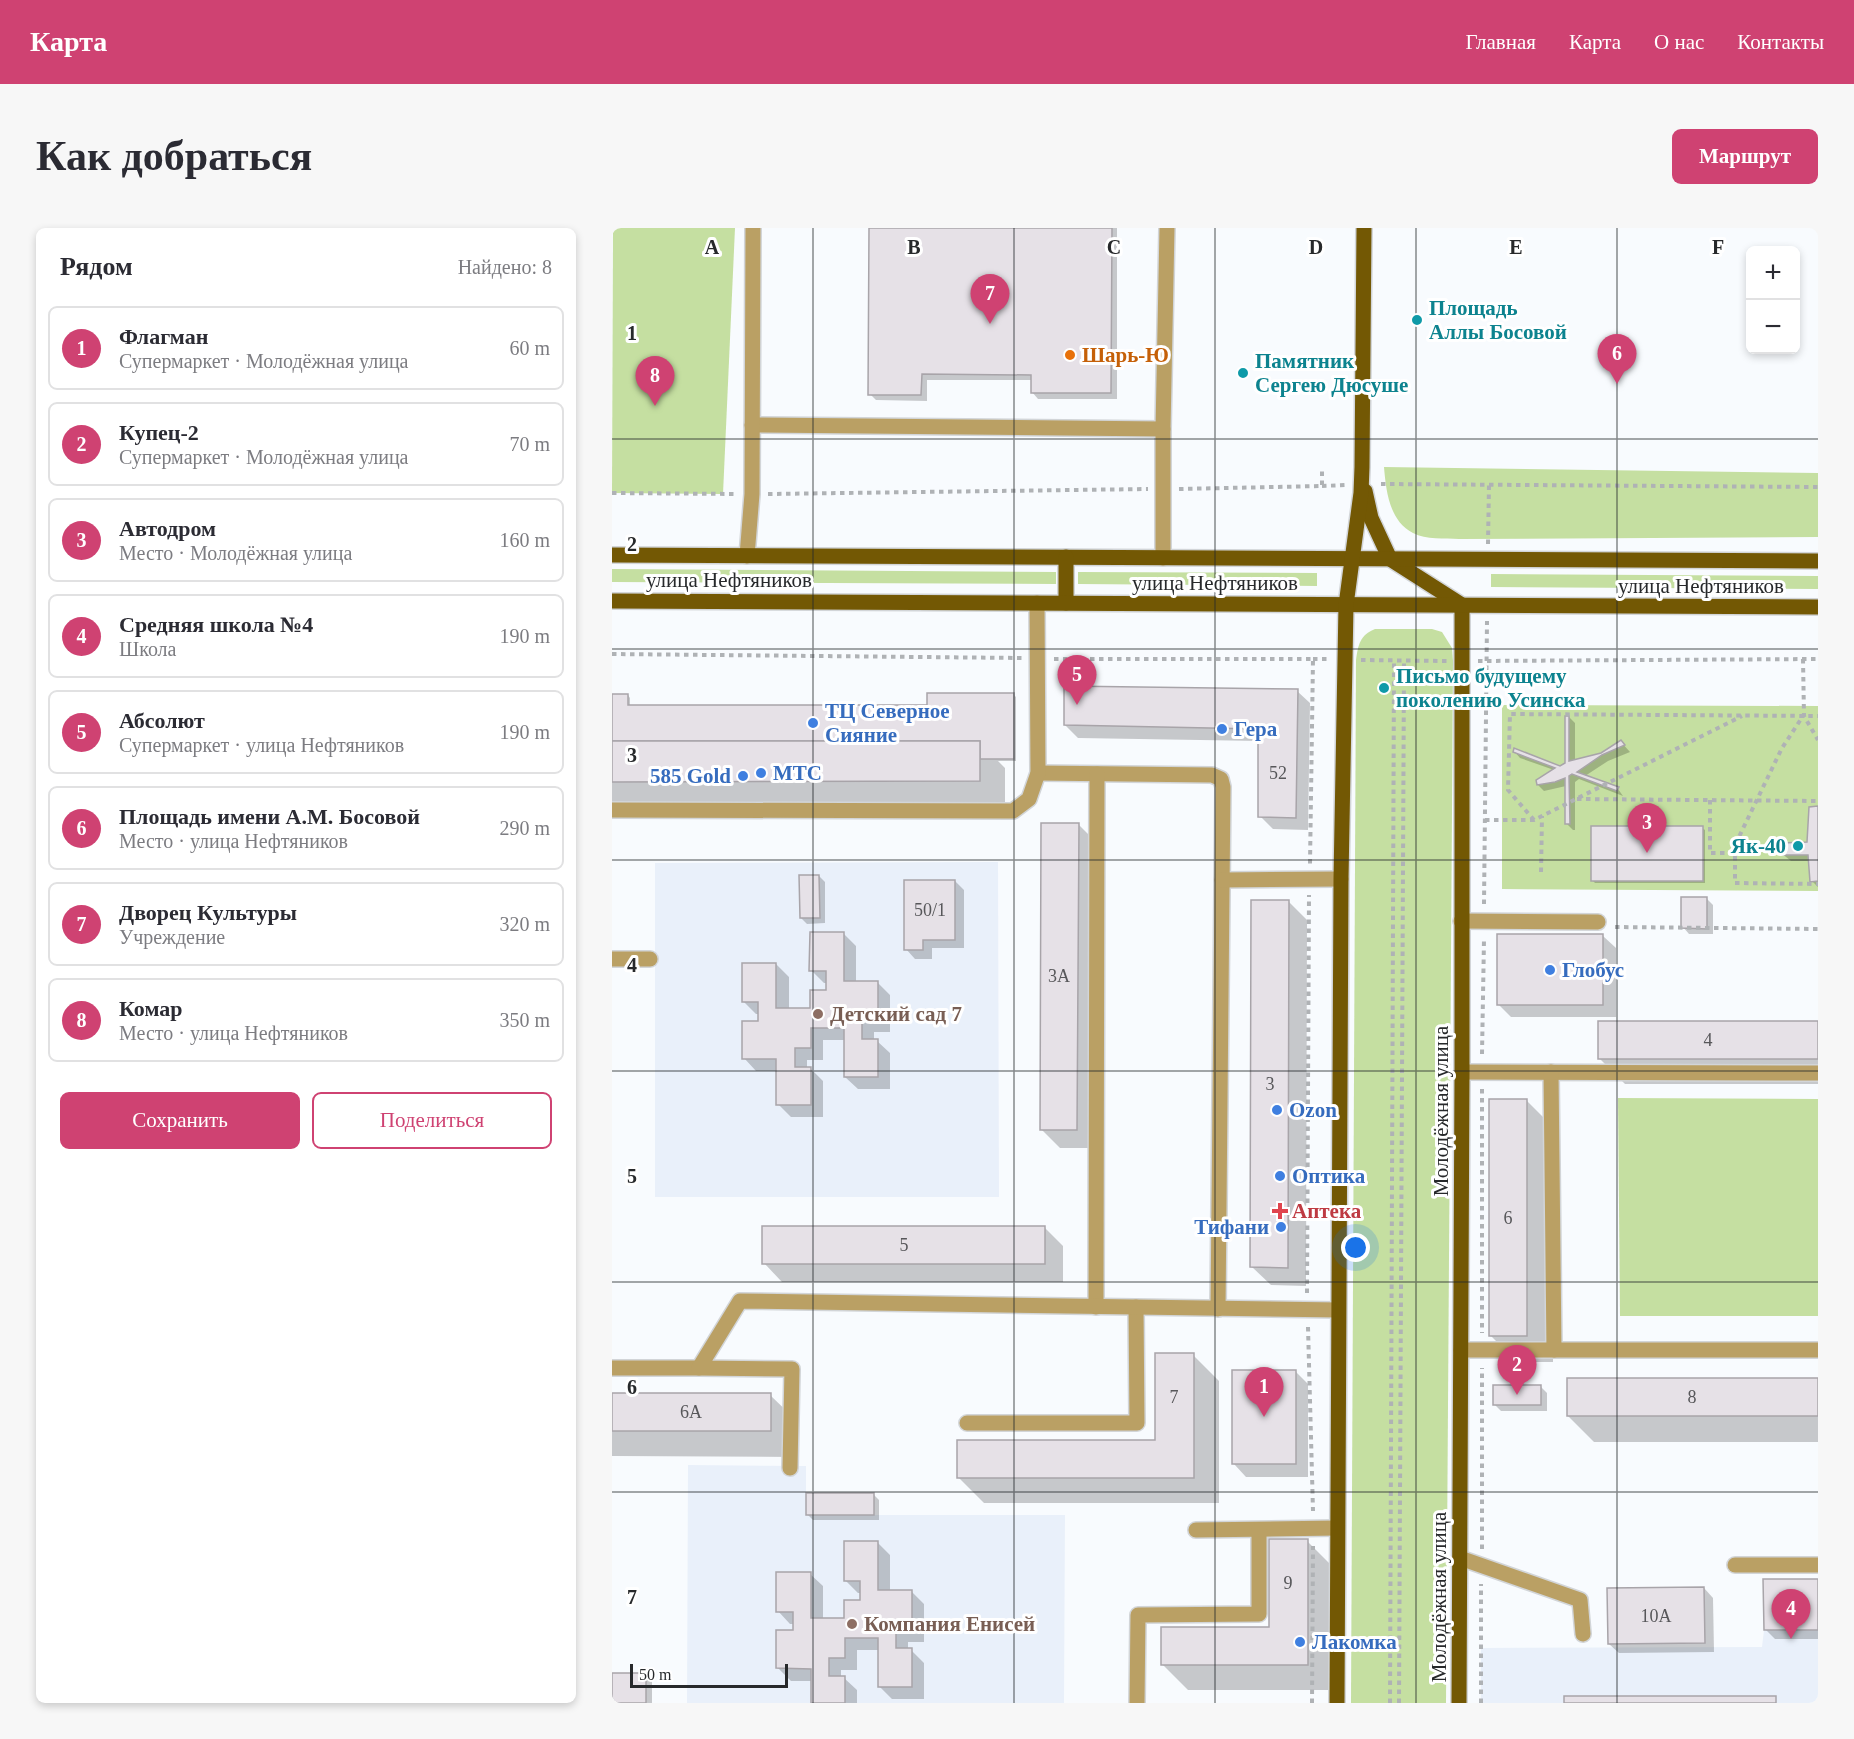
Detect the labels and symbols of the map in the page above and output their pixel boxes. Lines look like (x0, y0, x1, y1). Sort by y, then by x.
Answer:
text: A (705, 236, 720, 258)
text: B (907, 236, 921, 258)
text: C (1107, 236, 1121, 258)
text: D (1309, 236, 1323, 258)
text: E (1509, 236, 1523, 258)
text: F (1712, 236, 1724, 258)
pin: 7 (970, 274, 1010, 324)
place label: Площадь Аллы Босовой (1429, 296, 1567, 344)
marker: Площадь Аллы Босовой (1410, 313, 1424, 327)
text: 1 (627, 322, 637, 344)
pin: 6 (1598, 334, 1636, 384)
place label: Шарь-Ю (1082, 343, 1169, 367)
marker: Шарь-Ю (1063, 348, 1077, 362)
place label: Памятник Сергею Дюсуше (1255, 349, 1408, 397)
pin: 8 (636, 356, 675, 406)
marker: Памятник Сергею Дюсуше (1236, 366, 1250, 380)
text: 2 (627, 533, 637, 555)
street label: улица Нефтяников (646, 568, 812, 592)
street label: улица Нефтяников (1132, 571, 1298, 595)
street label: улица Нефтяников (1618, 574, 1784, 598)
pin: 5 (1058, 656, 1096, 705)
place label: Письмо будущему поколению Усинска (1396, 664, 1586, 712)
marker: Письмо будущему поколению Усинска (1377, 681, 1391, 695)
place label: ТЦ Северное Сияние (825, 699, 950, 747)
marker: ТЦ Северное Сияние (806, 716, 820, 730)
place label: Гера (1234, 717, 1278, 741)
marker: Гера (1215, 722, 1229, 736)
text: 3 (627, 744, 637, 766)
place label: МТС (773, 761, 822, 785)
house number: 52 (1269, 763, 1287, 783)
place label: 585 Gold (650, 764, 731, 788)
marker: МТС (754, 766, 768, 780)
marker: 585 Gold (736, 769, 750, 783)
pin: 3 (1628, 804, 1666, 853)
place label: Як-40 (1731, 834, 1786, 858)
marker: Як-40 (1791, 839, 1805, 853)
house number: 50/1 (914, 900, 946, 920)
text: 4 (627, 954, 637, 976)
place label: Глобус (1562, 958, 1624, 982)
marker: Глобус (1543, 963, 1557, 977)
house number: 3А (1048, 966, 1070, 986)
place label: Детский сад 7 (830, 1002, 962, 1026)
marker: Детский сад 7 (811, 1007, 825, 1021)
street label: Молодёжная улица (1429, 1025, 1453, 1196)
house number: 4 (1704, 1030, 1713, 1050)
house number: 3 (1266, 1074, 1275, 1094)
place label: Ozon (1289, 1098, 1337, 1122)
marker: Ozon (1270, 1103, 1284, 1117)
place label: Оптика (1292, 1164, 1366, 1188)
text: 5 (627, 1165, 637, 1187)
marker: Оптика (1273, 1169, 1287, 1183)
place label: Аптека (1292, 1199, 1362, 1223)
marker: Аптека (1273, 1204, 1287, 1218)
house number: 6 (1504, 1208, 1513, 1228)
place label: Тифани (1194, 1215, 1269, 1239)
marker: Тифани (1274, 1220, 1288, 1234)
your location (1341, 1233, 1370, 1262)
house number: 5 (900, 1235, 909, 1255)
pin: 2 (1498, 1346, 1536, 1395)
pin: 1 (1244, 1368, 1284, 1417)
text: 6 (627, 1376, 637, 1398)
house number: 7 (1170, 1387, 1179, 1407)
house number: 8 (1688, 1387, 1697, 1407)
house number: 6А (680, 1402, 702, 1422)
street label: Молодёжная улица (1427, 1511, 1451, 1682)
house number: 9 (1284, 1573, 1293, 1593)
text: 7 (627, 1586, 637, 1608)
pin: 4 (1772, 1590, 1810, 1639)
house number: 10А (1641, 1606, 1672, 1626)
place label: Компания Енисей (864, 1612, 1035, 1636)
marker: Компания Енисей (845, 1617, 859, 1631)
place label: Лакомка (1312, 1630, 1397, 1654)
marker: Лакомка (1293, 1635, 1307, 1649)
scale bar (630, 1661, 788, 1688)

